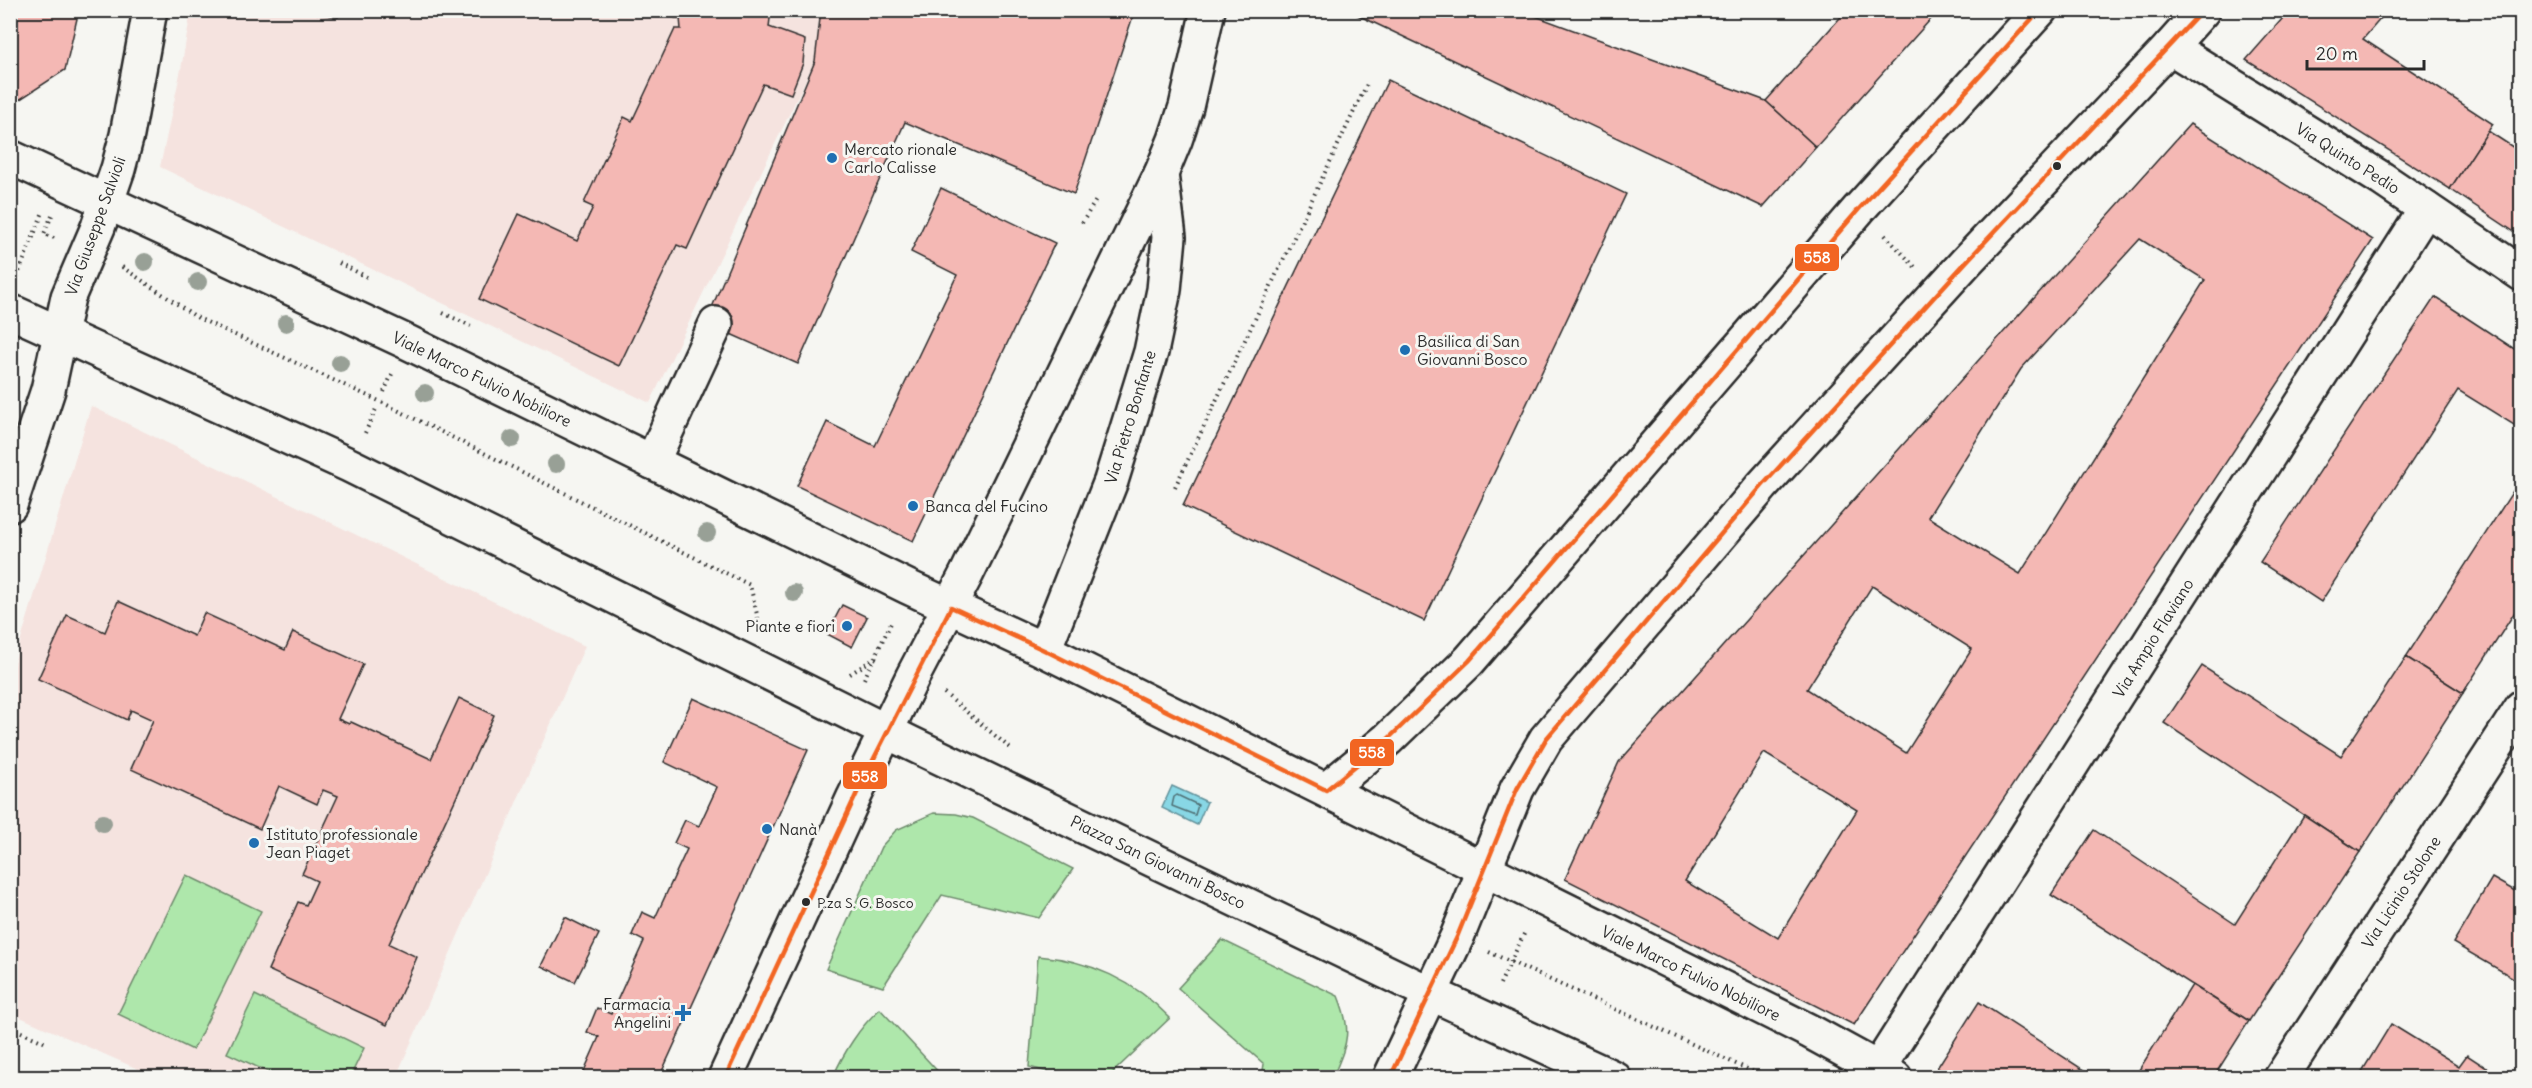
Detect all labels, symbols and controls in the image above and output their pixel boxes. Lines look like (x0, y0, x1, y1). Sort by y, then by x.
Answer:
scale bar (2307, 33, 2424, 71)
text: 20 m (2316, 42, 2358, 65)
street label: Via Quinto Pedio (2292, 118, 2404, 198)
place label: Mercato rionale Carlo Calisse (844, 139, 957, 177)
marker: Mercato rionale Carlo Calisse (825, 151, 839, 165)
street label: Via Giuseppe Salvioli (61, 154, 129, 298)
unlabelled marker (2051, 160, 2063, 172)
line badge: 558 (1794, 243, 1840, 272)
text: 558 (1803, 247, 1831, 267)
street label: Viale Marco Fulvio Nobiliore (389, 327, 575, 431)
place label: Basilica di San Giovanni Bosco (1417, 331, 1528, 369)
marker: Basilica di San Giovanni Bosco (1398, 343, 1412, 357)
street label: Via Pietro Bonfante (1100, 348, 1160, 486)
place label: Banca del Fucino (925, 496, 1048, 516)
marker: Banca del Fucino (906, 499, 920, 513)
street label: Via Ampio Flaviano (2108, 575, 2198, 701)
place label: Piante e fiori (746, 616, 835, 636)
marker: Piante e fiori (840, 619, 854, 633)
line badge: 558 (1349, 738, 1395, 767)
text: 558 (1358, 742, 1386, 762)
line badge: 558 (842, 761, 888, 790)
text: 558 (851, 766, 879, 786)
street label: Piazza San Giovanni Bosco (1067, 811, 1249, 913)
place label: Nanà (779, 819, 817, 839)
marker: Nanà (760, 822, 774, 836)
place label: Istituto professionale Jean Piaget (266, 824, 418, 862)
street label: Via Licinio Stolone (2357, 832, 2445, 952)
marker: Istituto professionale Jean Piaget (247, 836, 261, 850)
place label: P.za S. G. Bosco (817, 894, 914, 912)
marker: P.za S. G. Bosco (800, 896, 812, 908)
street label: Viale Marco Fulvio Nobiliore (1598, 921, 1784, 1025)
place label: Farmacia Angelini (603, 994, 671, 1032)
marker: Farmacia Angelini (676, 1006, 690, 1020)

